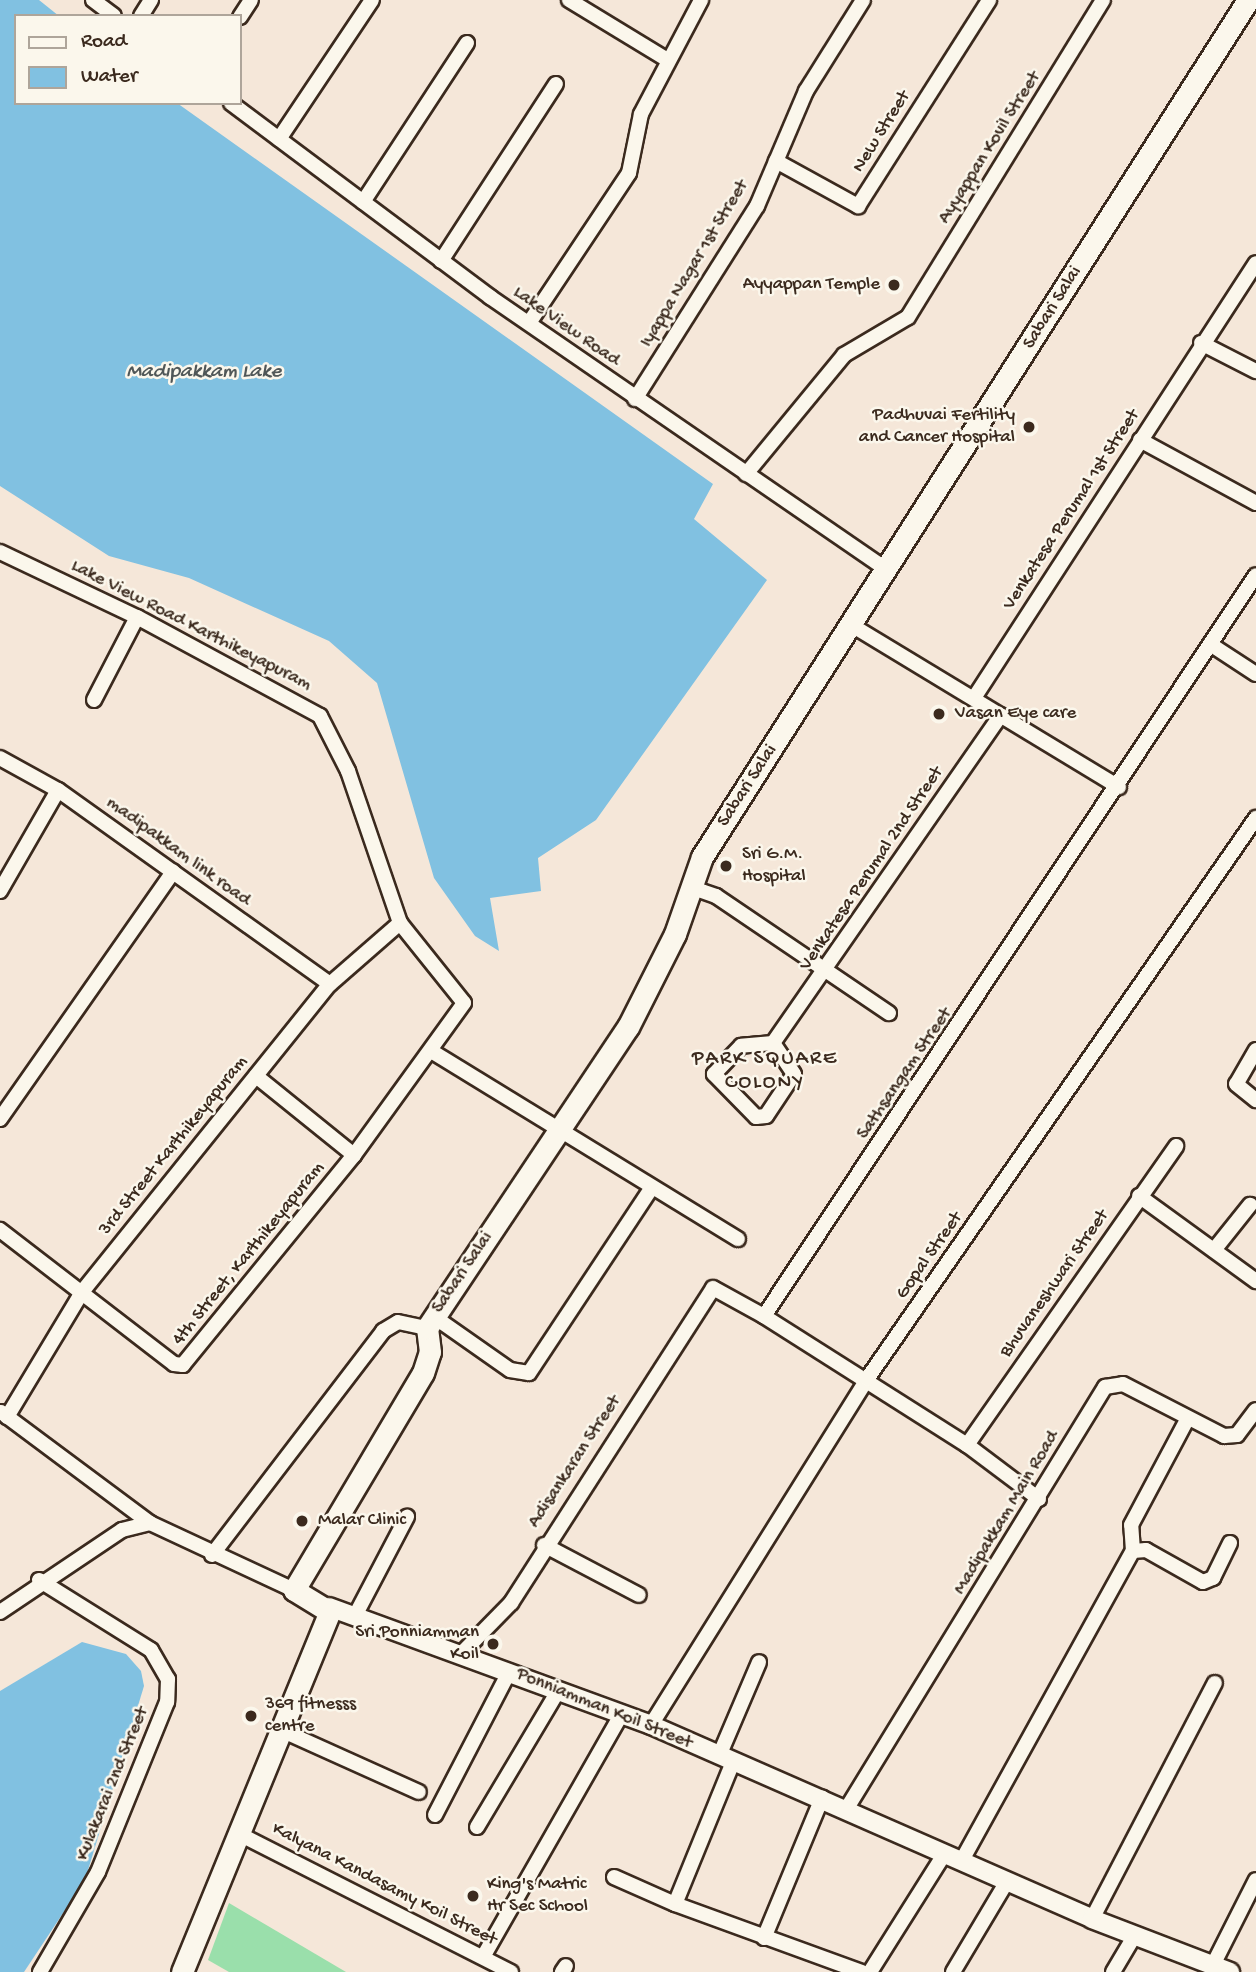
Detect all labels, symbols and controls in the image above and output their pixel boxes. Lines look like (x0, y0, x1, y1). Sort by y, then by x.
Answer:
legend (14, 14, 242, 105)
text: Road (81, 30, 127, 55)
text: Water (81, 65, 137, 90)
street label: Ayyappan Kovil Street (934, 68, 1046, 228)
street label: New Street (848, 87, 916, 177)
street label: Iyappa Nagar 1st Street (636, 176, 754, 352)
street label: Sabari Salai (1019, 262, 1087, 354)
place label: Ayyappan Temple (743, 274, 880, 296)
marker: Ayyappan Temple (886, 277, 902, 293)
street label: Lake View Road (508, 282, 624, 372)
water label: Madipakkam Lake (127, 360, 281, 386)
place label: Padhuvai Fertility and Cancer Hospital (859, 405, 1015, 449)
street label: Venkatesa Perumal 1st Street (999, 406, 1145, 614)
marker: Padhuvai Fertility and Cancer Hospital (1021, 419, 1037, 435)
street label: Lake View Road Karthikeyapuram (67, 555, 315, 697)
place label: Vasan Eye care (955, 703, 1076, 725)
marker: Vasan Eye care (929, 704, 949, 724)
street label: Sabari Salai (713, 741, 783, 831)
street label: Venkatesa Perumal 2nd Street (795, 763, 949, 975)
street label: madipakkam link road (101, 792, 255, 912)
place label: Sri G.M. Hospital (742, 844, 806, 888)
marker: Sri G.M. Hospital (716, 856, 736, 876)
street label: Sathsangam Street (853, 1004, 957, 1144)
district label: PARK SQUARE COLONY (693, 1047, 837, 1097)
street label: 3rd Street Karthikeyapuram (95, 1052, 253, 1240)
street label: 4th Street, Karthikeyapuram (168, 1158, 330, 1350)
street label: Bhuvaneshwari Street (995, 1206, 1115, 1362)
street label: Gopal Street (892, 1208, 968, 1304)
street label: Sabari Salai (427, 1228, 499, 1318)
street label: Adisankaran Street (524, 1391, 626, 1533)
street label: Madipakkam Main Road (949, 1427, 1065, 1599)
place label: Malar Clinic (318, 1510, 406, 1532)
marker: Malar Clinic (292, 1511, 312, 1531)
place label: Sri Ponniamman Koil (355, 1622, 479, 1666)
marker: Sri Ponniamman Koil (485, 1636, 501, 1652)
street label: Ponniamman Koil Street (513, 1663, 695, 1755)
place label: 369 fitnesss centre (265, 1694, 356, 1738)
street label: Kulakarai 2nd Street (72, 1704, 154, 1864)
marker: 369 fitnesss centre (243, 1708, 259, 1724)
street label: Kalyana Kandasamy Koil Street (268, 1818, 500, 1952)
place label: King's Matric Hr Sec School (487, 1874, 588, 1918)
marker: King's Matric Hr Sec School (465, 1888, 481, 1904)

